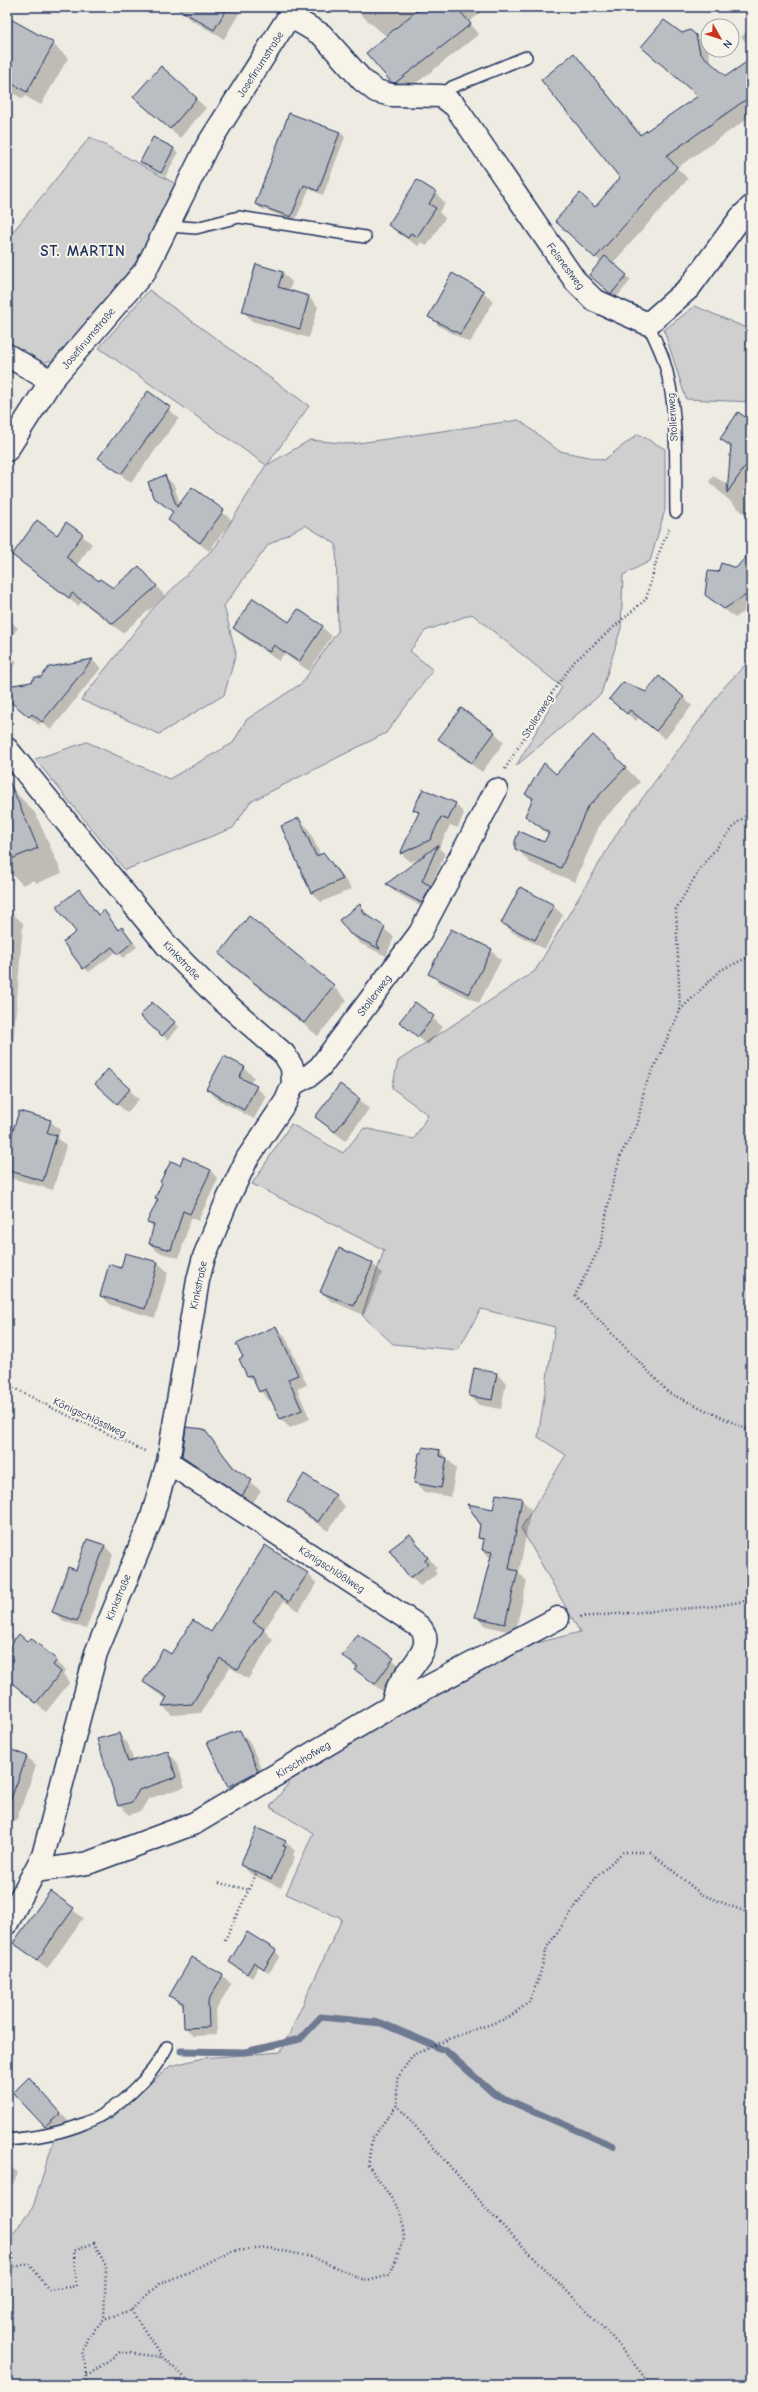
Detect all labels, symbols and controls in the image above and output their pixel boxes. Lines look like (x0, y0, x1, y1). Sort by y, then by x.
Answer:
north arrow (700, 18, 740, 58)
street label: Josefinumstraße (234, 28, 287, 100)
text: N (720, 37, 735, 51)
street label: Felsnestweg (544, 240, 587, 292)
district label: ST. MARTIN (40, 242, 126, 260)
street label: Josefinumstraße (59, 305, 118, 372)
street label: Stollenweg (664, 392, 681, 442)
street label: Stollenweg (519, 692, 556, 740)
street label: Kinkstraße (160, 938, 204, 983)
street label: Stollenweg (355, 972, 394, 1019)
street label: Kinkstraße (187, 1259, 210, 1310)
street label: Königschlösslweg (51, 1395, 129, 1440)
street label: Königschlößlweg (296, 1543, 367, 1596)
street label: Kinkstraße (103, 1572, 134, 1622)
street label: Kirschhofweg (274, 1738, 333, 1781)

